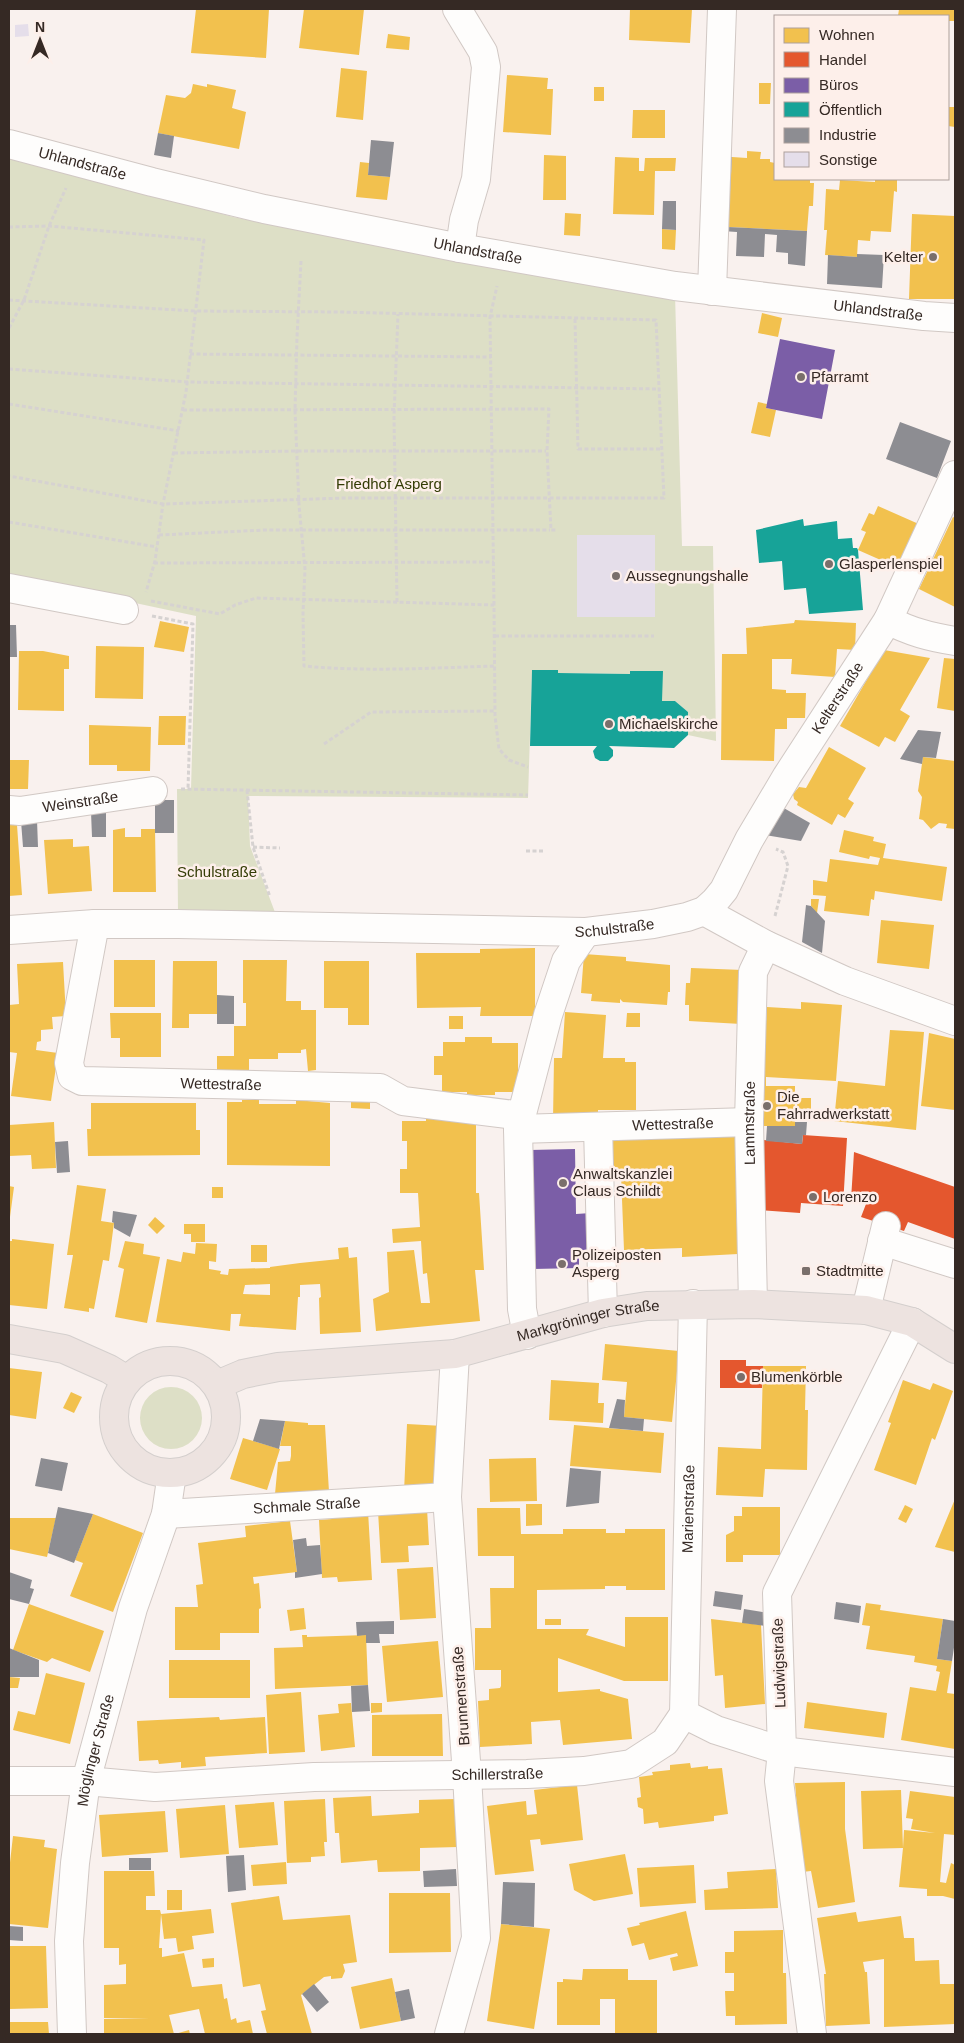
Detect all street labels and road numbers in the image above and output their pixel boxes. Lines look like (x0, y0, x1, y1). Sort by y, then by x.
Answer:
street label: Uhlandstraße (37, 143, 128, 183)
street label: Uhlandstraße (432, 234, 524, 267)
street label: Uhlandstraße (833, 296, 924, 324)
street label: Kelterstraße (808, 659, 867, 737)
street label: Weinstraße (41, 787, 119, 816)
street label: Schulstraße (575, 915, 655, 940)
street label: Wettestraße (180, 1074, 262, 1093)
street label: Lammstraße (740, 1081, 758, 1165)
street label: Wettestraße (632, 1114, 714, 1134)
street label: Markgröninger Straße (515, 1296, 660, 1344)
street label: Marienstraße (679, 1465, 697, 1553)
street label: Schmale Straße (252, 1493, 361, 1517)
street label: Ludwigstraße (768, 1618, 789, 1708)
street label: Brunnenstraße (449, 1646, 472, 1746)
street label: Möglinger Straße (74, 1692, 117, 1807)
street label: Schillerstraße (451, 1764, 544, 1783)

